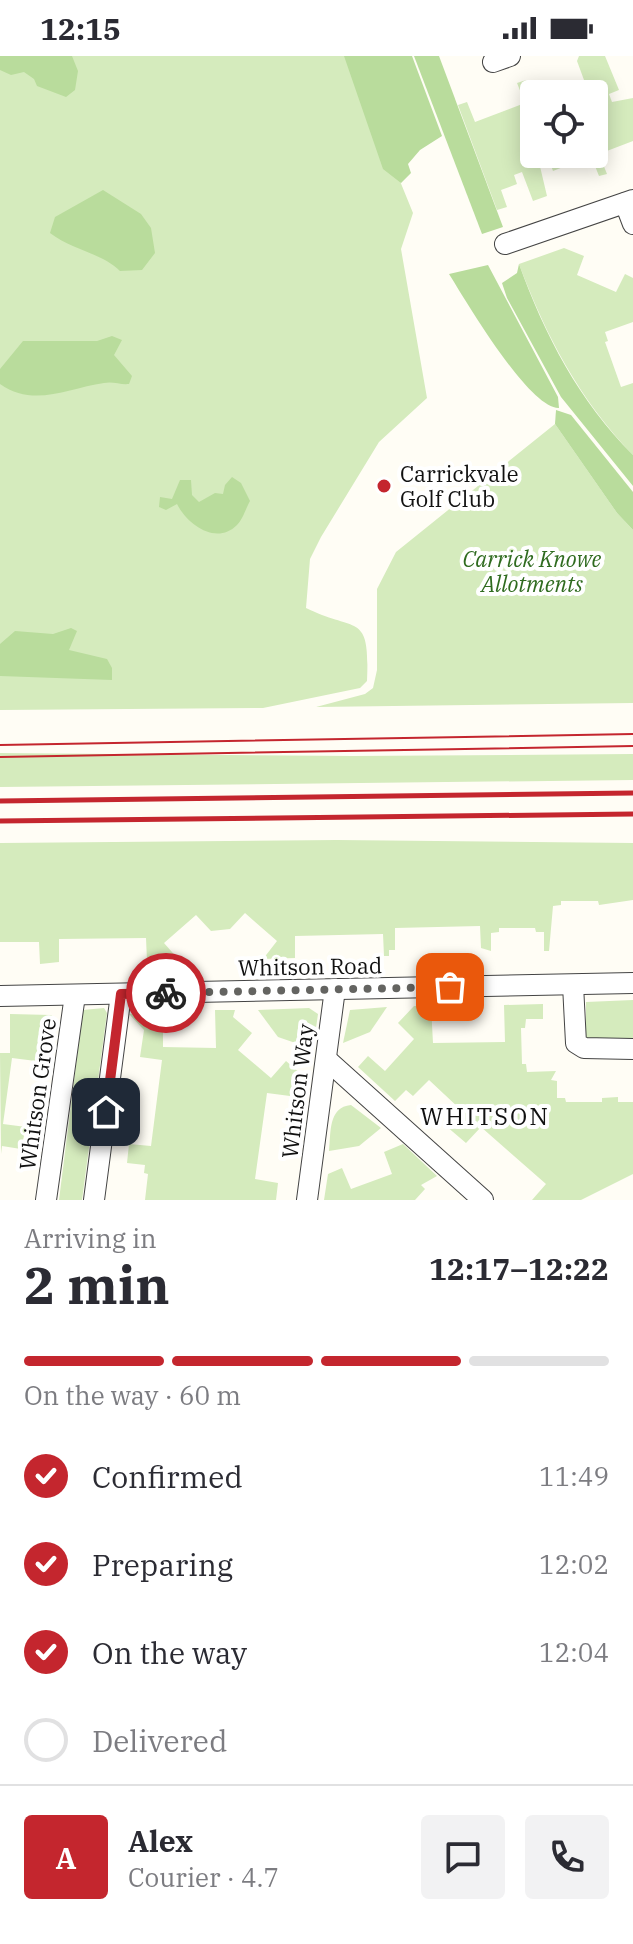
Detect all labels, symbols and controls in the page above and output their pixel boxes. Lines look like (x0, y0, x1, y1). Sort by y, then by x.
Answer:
text: 12:15 (40, 9, 121, 48)
map controls (520, 80, 608, 168)
button: locate (520, 80, 608, 168)
place label: Carrickvale Golf Club (400, 459, 519, 513)
marker: Carrickvale Golf Club (375, 477, 393, 495)
park label: Carrick Knowe Allotments (463, 544, 602, 598)
street label: Whitson Road (238, 950, 382, 982)
courier (126, 953, 206, 1033)
pin (416, 953, 484, 1021)
icon: bag (428, 965, 472, 1009)
icon: bike (144, 971, 188, 1015)
street label: Whitson Grove (12, 1016, 62, 1172)
street label: Whitson Way (274, 1022, 320, 1160)
pin (72, 1078, 140, 1146)
icon: home (84, 1090, 128, 1134)
district label: WHITSON (420, 1100, 550, 1132)
text: Arriving in (24, 1221, 157, 1255)
text: 12:17–12:22 (429, 1249, 609, 1288)
text: 2 min (24, 1251, 170, 1318)
text: On the way · 60 m (24, 1378, 241, 1412)
icon: check (24, 1454, 68, 1498)
text: Confirmed (92, 1457, 243, 1496)
text: 11:49 (539, 1459, 609, 1493)
icon: check (24, 1542, 68, 1586)
text: Preparing (92, 1545, 233, 1584)
text: 12:02 (539, 1547, 609, 1581)
icon: check (24, 1630, 68, 1674)
text: On the way (92, 1633, 247, 1672)
text: 12:04 (539, 1635, 609, 1669)
text: Delivered (92, 1721, 227, 1760)
button: chat (421, 1815, 505, 1899)
button: phone (525, 1815, 609, 1899)
text: Alex (128, 1821, 193, 1860)
text: A (56, 1838, 76, 1877)
text: Courier · 4.7 (128, 1860, 279, 1894)

